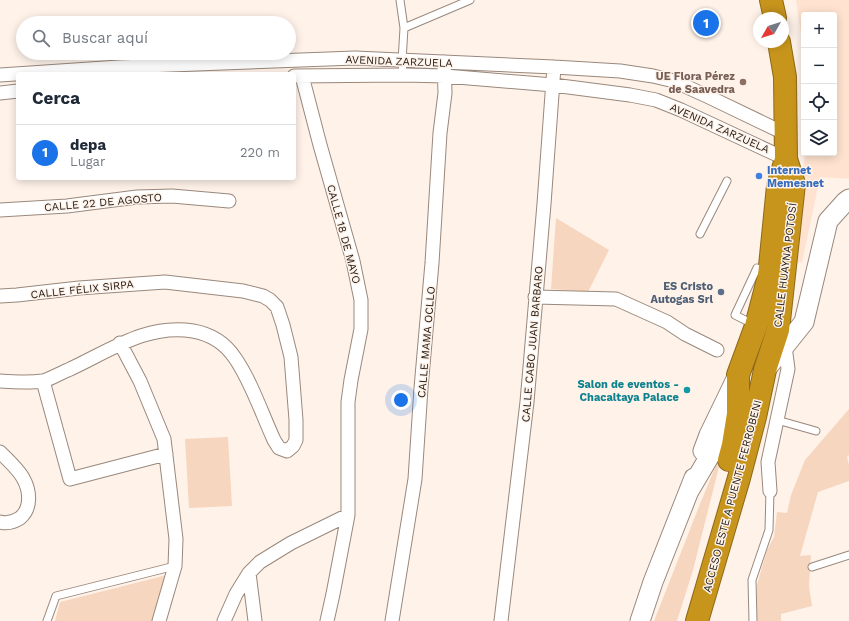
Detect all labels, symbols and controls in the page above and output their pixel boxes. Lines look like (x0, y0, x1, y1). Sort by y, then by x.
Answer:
pin: 1 (693, 8, 719, 38)
north arrow (753, 12, 789, 48)
map controls (801, 12, 837, 156)
button: + (801, 12, 837, 48)
search box (16, 16, 296, 60)
icon: search (30, 27, 52, 49)
text: Buscar aquí (62, 29, 148, 47)
button: − (801, 48, 837, 84)
street label: AVENIDA ZARZUELA (345, 53, 453, 70)
place label: UE Flora Pérez de Saavedra (656, 70, 736, 96)
marker: UE Flora Pérez de Saavedra (738, 77, 748, 87)
button: locate (801, 84, 837, 120)
text: Cerca (32, 88, 80, 108)
street label: AVENIDA ZARZUELA (668, 101, 772, 156)
button: layers (801, 120, 837, 156)
text: depa (70, 136, 106, 154)
text: 1 (42, 145, 48, 160)
text: 220 m (240, 145, 280, 160)
text: Lugar (70, 154, 105, 169)
place label: Internet Memesnet (767, 164, 824, 190)
marker: Internet Memesnet (754, 171, 764, 181)
street label: CALLE 18 DE MAYO (324, 183, 363, 285)
street label: CALLE 22 DE AGOSTO (44, 191, 162, 214)
street label: CALLE HUAYNA POTOSÍ (770, 202, 800, 328)
street label: CALLE CABO JUAN BARBARO (519, 265, 546, 423)
street label: CALLE FÉLIX SIRPA (30, 277, 134, 301)
place label: ES Cristo Autogas Srl (651, 280, 713, 306)
street label: CALLE MAMA OCLLO (415, 286, 438, 399)
marker: ES Cristo Autogas Srl (716, 287, 726, 297)
place label: Salon de eventos - Chacaltaya Palace (577, 378, 679, 404)
marker: Salon de eventos - Chacaltaya Palace (682, 385, 692, 395)
your location (391, 390, 411, 410)
street label: ACCESO ESTE A PUENTE FERROBENI (701, 399, 764, 594)

